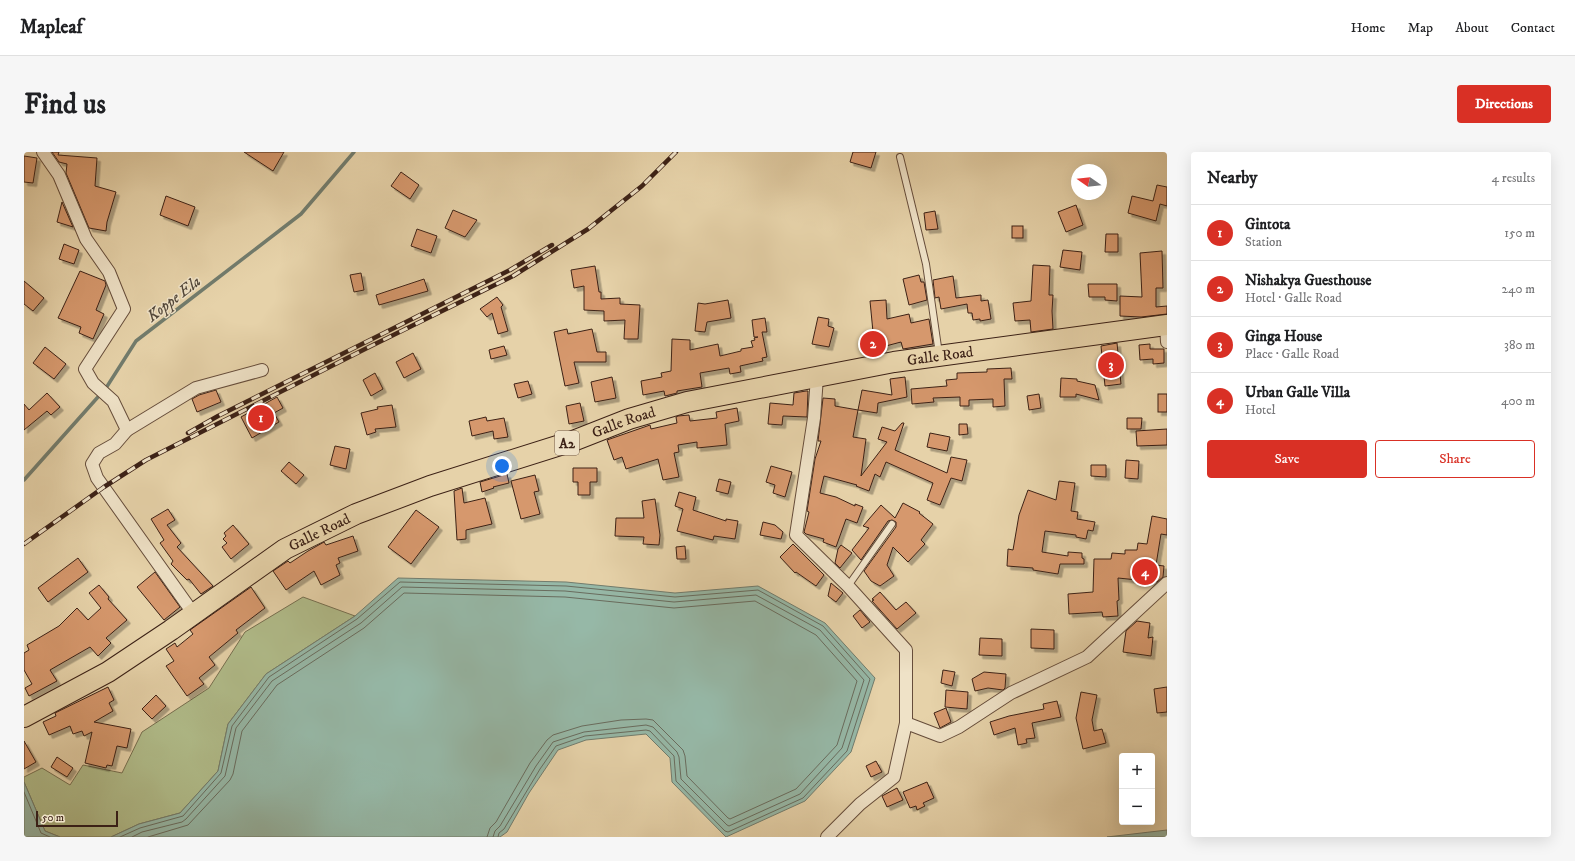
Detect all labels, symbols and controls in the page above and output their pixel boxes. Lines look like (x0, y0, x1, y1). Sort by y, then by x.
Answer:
text: Mapleaf (20, 16, 83, 39)
text: Home (1351, 19, 1385, 37)
text: Map (1407, 19, 1433, 37)
text: About (1455, 19, 1489, 37)
text: Contact (1511, 19, 1555, 37)
button: Directions (1457, 85, 1551, 123)
text: Find us (24, 87, 106, 122)
north arrow (1071, 164, 1107, 200)
text: Nearby (1207, 167, 1257, 189)
text: 4 results (1492, 170, 1535, 186)
text: Gintota (1245, 215, 1290, 234)
text: 1 (1218, 225, 1222, 241)
text: 150 m (1504, 225, 1535, 241)
text: Station (1245, 234, 1282, 250)
water label: Koppe Ela (142, 271, 205, 327)
text: Nishakya Guesthouse (1245, 271, 1372, 290)
text: 2 (1217, 281, 1223, 297)
text: 240 m (1502, 281, 1535, 297)
text: Hotel · Galle Road (1245, 290, 1342, 306)
text: Ginga House (1245, 327, 1322, 346)
pin: 2 (860, 329, 886, 359)
text: 3 (1218, 337, 1222, 353)
text: 380 m (1504, 337, 1535, 353)
street label: Galle Road (906, 342, 975, 370)
text: Place · Galle Road (1245, 346, 1339, 362)
pin: 3 (1098, 350, 1124, 380)
text: Urban Galle Villa (1245, 383, 1350, 402)
text: 4 (1216, 393, 1224, 409)
text: 400 m (1501, 393, 1535, 409)
text: Hotel (1245, 402, 1276, 418)
pin: 1 (248, 403, 274, 433)
street label: Galle Road (589, 403, 658, 443)
road number: A2 (555, 431, 579, 455)
button: Save (1207, 440, 1367, 478)
button: Share (1375, 440, 1535, 478)
your location (492, 456, 512, 476)
street label: Galle Road (285, 509, 354, 556)
pin: 4 (1132, 557, 1158, 587)
map controls (1119, 753, 1155, 825)
button: + (1119, 753, 1155, 789)
button: − (1119, 789, 1155, 825)
scale bar (36, 809, 118, 828)
text: 50 m (42, 811, 64, 825)

